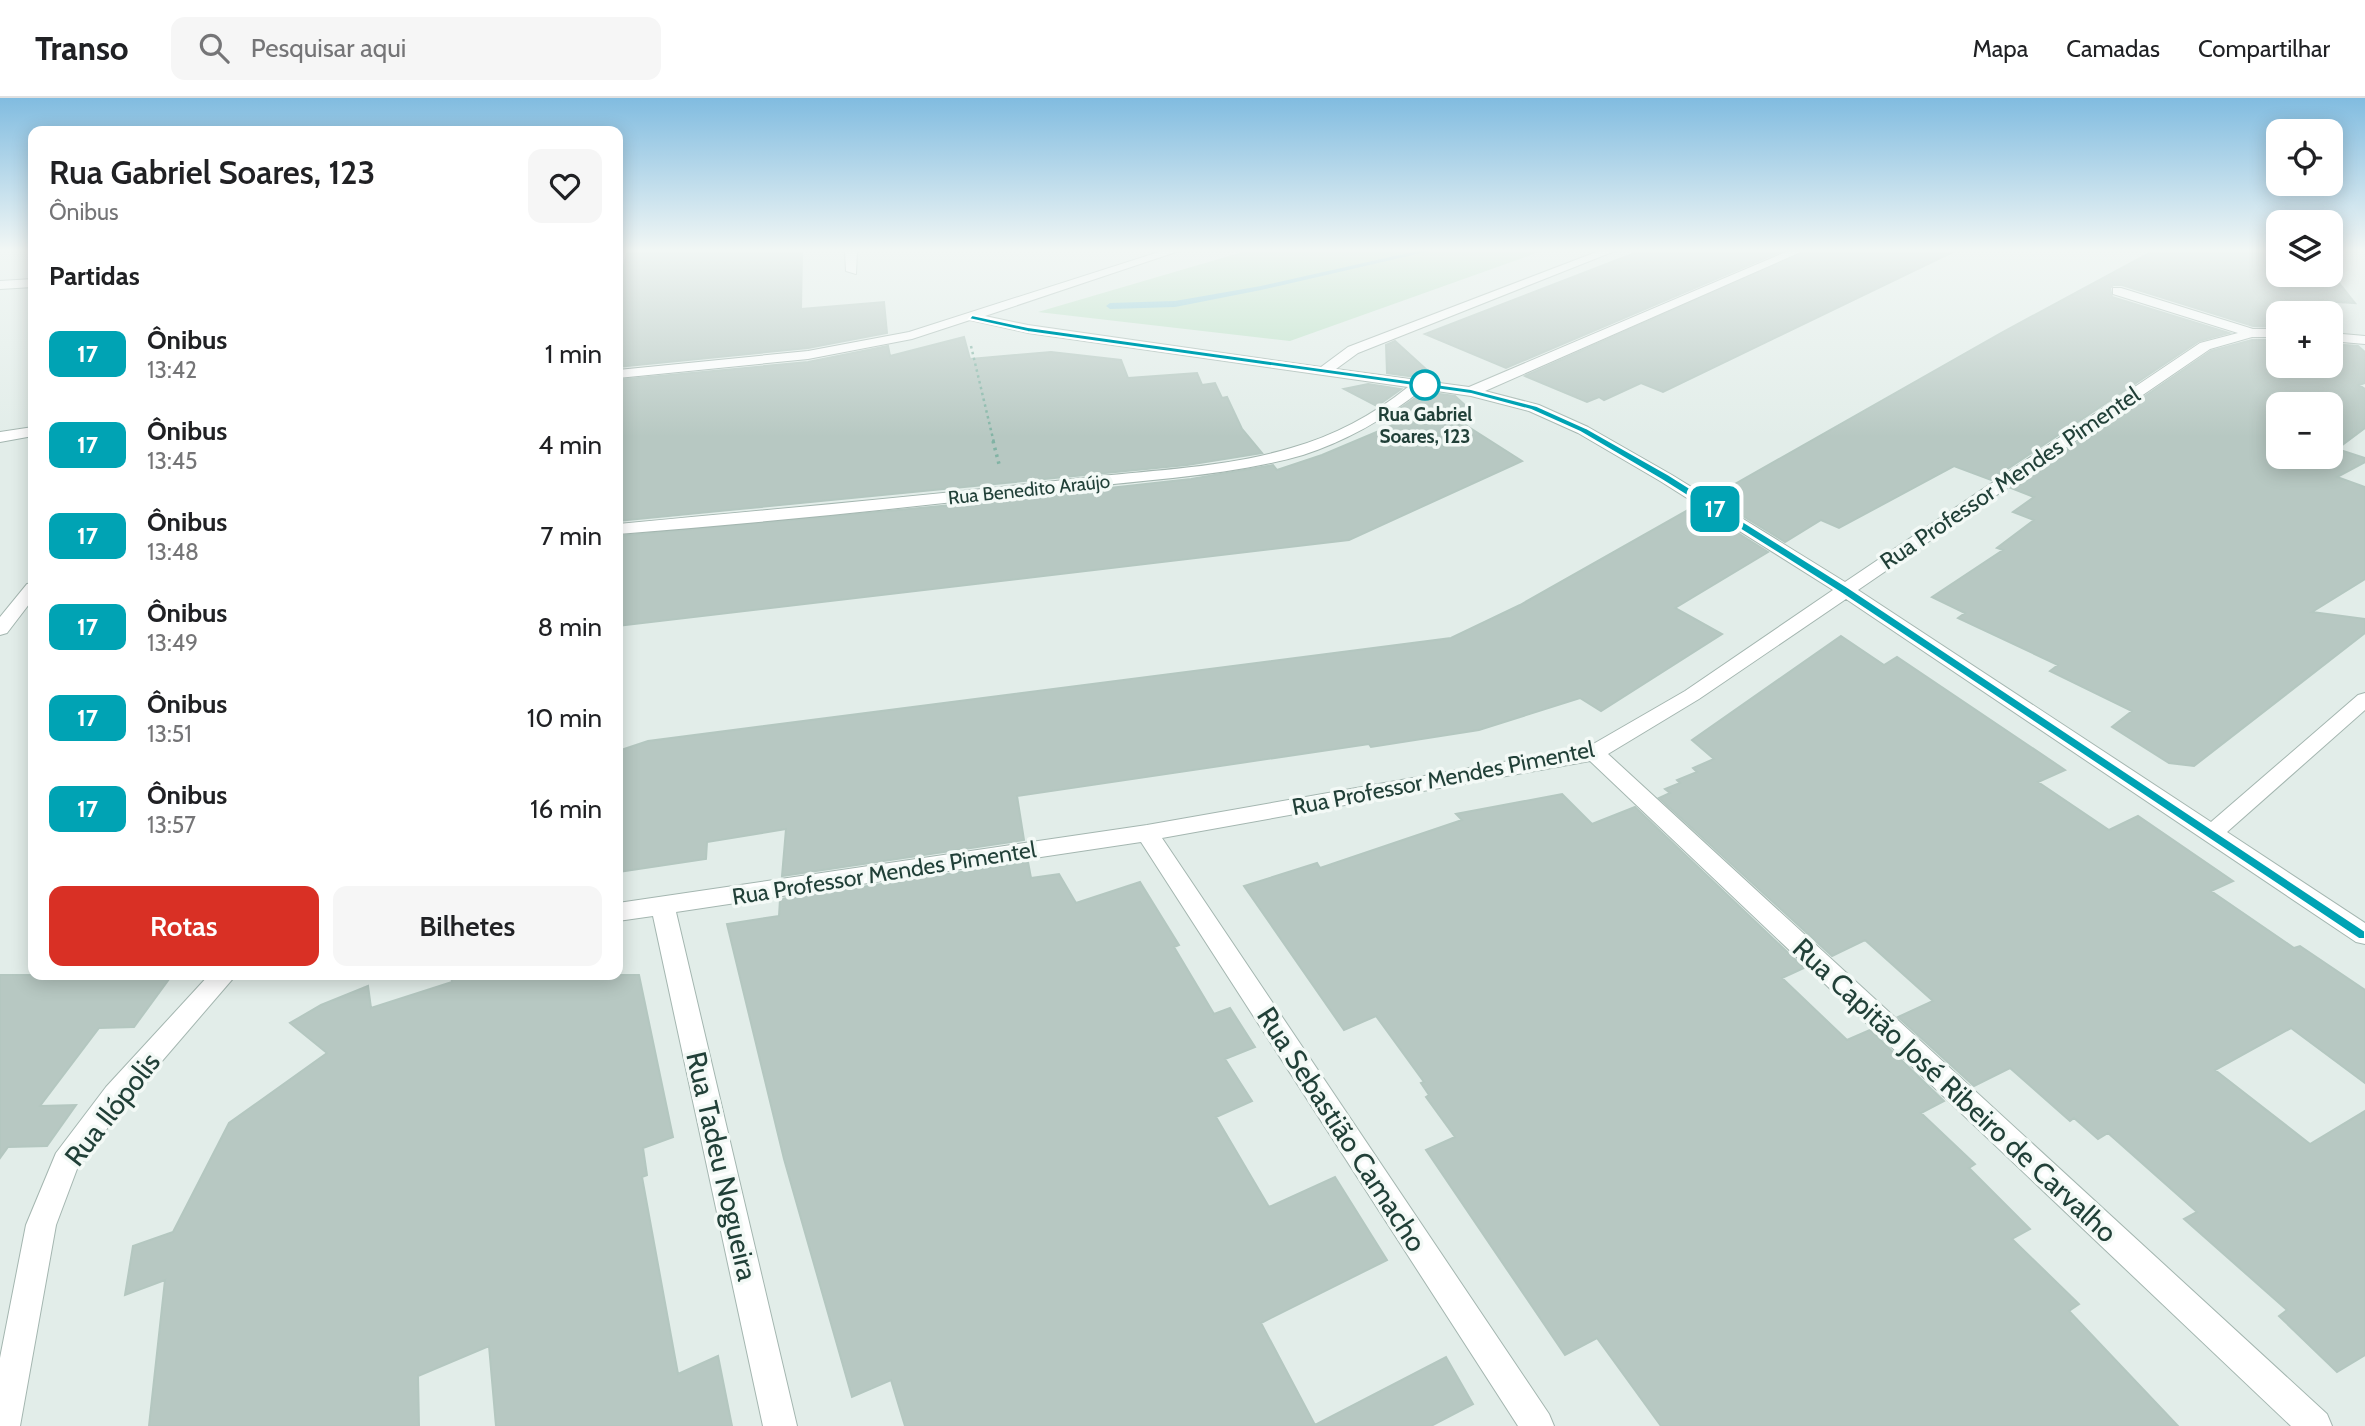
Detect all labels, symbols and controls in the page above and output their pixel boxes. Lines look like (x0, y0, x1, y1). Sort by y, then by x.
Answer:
search box (171, 17, 661, 80)
text: Transo (35, 28, 129, 68)
icon: search (195, 29, 233, 67)
text: Pesquisar aqui (251, 32, 406, 64)
text: Mapa (1972, 34, 2028, 63)
text: Camadas (2066, 34, 2160, 63)
text: Compartilhar (2198, 34, 2330, 63)
map controls (2266, 119, 2343, 469)
button: locate (2266, 119, 2343, 196)
button: heart (528, 149, 602, 223)
text: Rua Gabriel Soares, 123 (49, 152, 375, 192)
text: Ônibus (49, 198, 119, 226)
button: layers (2266, 210, 2343, 287)
text: Partidas (49, 260, 140, 292)
button: + (2266, 301, 2343, 378)
text: Ônibus (147, 324, 227, 356)
text: 1 min (545, 338, 602, 370)
text: 17 (77, 339, 98, 368)
text: 13:42 (147, 356, 197, 384)
marker: Rua Gabriel Soares, 123 (1410, 370, 1440, 400)
street label: Rua Professor Mendes Pimentel (1875, 380, 2146, 576)
button: − (2266, 392, 2343, 469)
place label: Rua Gabriel Soares, 123 (1378, 403, 1472, 448)
text: Ônibus (147, 415, 227, 447)
text: 4 min (538, 429, 602, 461)
text: 17 (77, 430, 98, 459)
text: 13:45 (147, 447, 197, 475)
street label: Rua Benedito Araújo (947, 470, 1111, 509)
line badge: 17 (1684, 486, 1746, 532)
text: 17 (1704, 494, 1726, 523)
text: Ônibus (147, 506, 227, 538)
text: 7 min (540, 520, 602, 552)
text: 17 (77, 521, 98, 550)
text: 13:48 (147, 538, 199, 566)
text: Ônibus (147, 597, 227, 629)
text: 8 min (538, 611, 602, 643)
text: 17 (77, 612, 98, 641)
text: 13:49 (147, 629, 198, 657)
text: Ônibus (147, 688, 227, 720)
text: 10 min (527, 702, 602, 734)
text: 17 (77, 703, 98, 732)
text: 13:51 (147, 720, 192, 748)
street label: Rua Professor Mendes Pimentel (1290, 735, 1597, 821)
text: Ônibus (147, 779, 227, 811)
text: 16 min (530, 793, 602, 825)
text: 17 (77, 794, 98, 823)
text: 13:57 (147, 811, 196, 839)
street label: Rua Professor Mendes Pimentel (730, 835, 1038, 911)
button: Rotas (49, 886, 319, 966)
button: Bilhetes (333, 886, 602, 966)
street label: Rua Capitão José Ribeiro de Carvalho (1786, 931, 2124, 1249)
street label: Rua Sebastião Camacho (1250, 1000, 1434, 1258)
street label: Rua Ilópolis (57, 1045, 167, 1173)
street label: Rua Tadeu Nogueira (679, 1048, 765, 1284)

